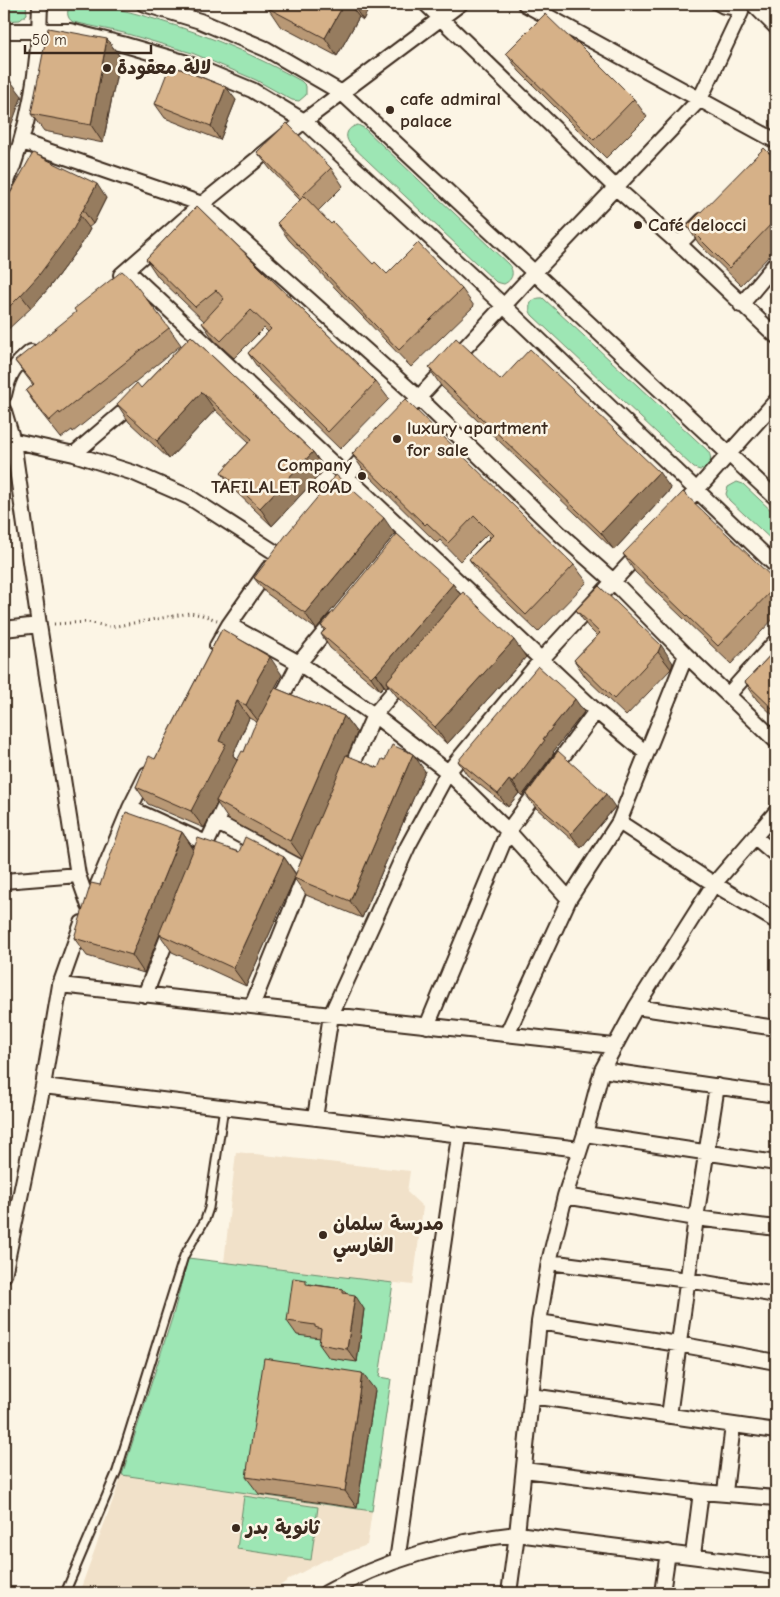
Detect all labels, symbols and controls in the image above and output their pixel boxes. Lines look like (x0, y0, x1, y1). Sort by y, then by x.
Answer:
scale bar (25, 22, 151, 54)
text: 50 m (32, 31, 67, 49)
place label: لالة معقودة (117, 57, 211, 80)
marker: لالة معقودة (101, 62, 113, 74)
place label: cafe admiral palace (400, 88, 501, 132)
marker: cafe admiral palace (384, 104, 396, 116)
place label: Café delocci (648, 214, 747, 236)
marker: Café delocci (632, 219, 644, 231)
place label: luxury apartment for sale (406, 417, 548, 461)
marker: luxury apartment for sale (391, 433, 403, 445)
place label: Company TAFILALET ROAD (211, 454, 352, 498)
marker: Company TAFILALET ROAD (356, 470, 368, 482)
place label: مدرسة سلمان الفارسي (333, 1213, 444, 1262)
marker: مدرسة سلمان الفارسي (317, 1229, 329, 1241)
place label: ثانوية بدر (244, 1517, 321, 1540)
marker: ثانوية بدر (230, 1522, 242, 1534)

